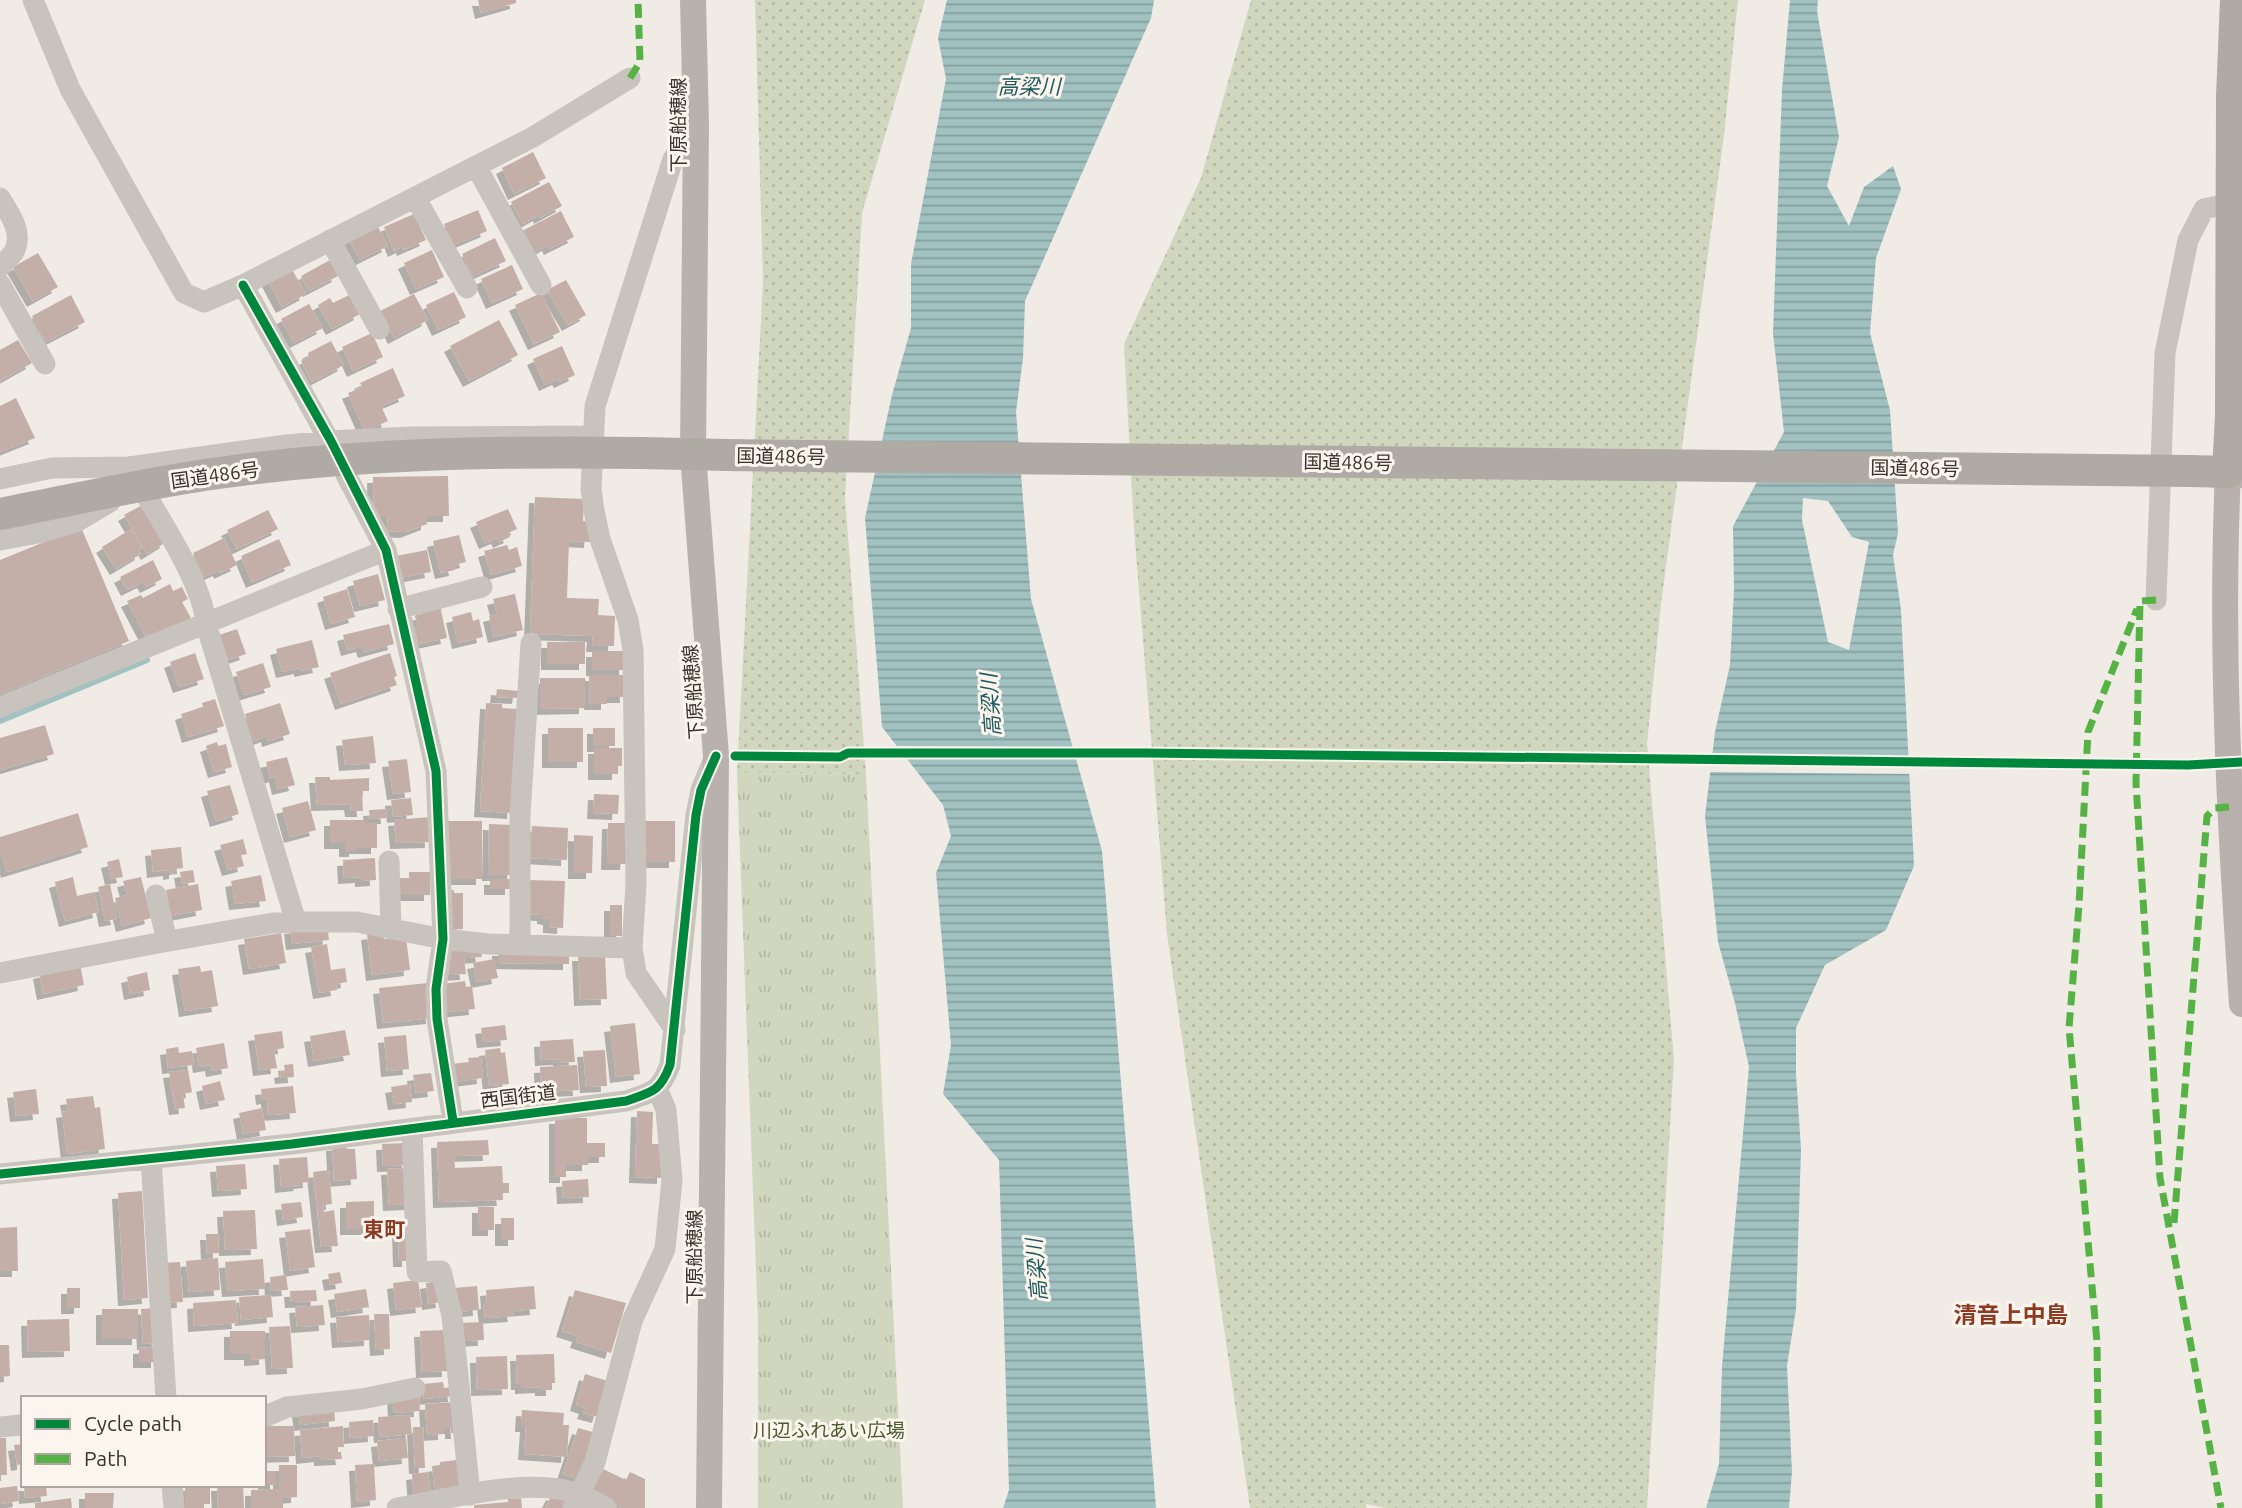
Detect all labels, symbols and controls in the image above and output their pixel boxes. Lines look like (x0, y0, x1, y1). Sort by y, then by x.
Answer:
water label: 高梁川 (998, 74, 1062, 98)
street label: 下原船穂線 (667, 77, 689, 173)
street label: 国道486号 (736, 444, 826, 468)
street label: 国道486号 (1303, 450, 1393, 474)
street label: 国道486号 (1870, 456, 1960, 480)
street label: 国道486号 (169, 458, 261, 492)
street label: 下原船穂線 (679, 644, 707, 740)
water label: 高梁川 (976, 671, 1004, 737)
street label: 西国街道 (479, 1080, 557, 1112)
street label: 下原船穂線 (683, 1209, 705, 1305)
district label: 東町 (363, 1217, 405, 1241)
water label: 高梁川 (1021, 1236, 1051, 1303)
district label: 清音上中島 (1954, 1302, 2069, 1327)
legend (21, 1396, 266, 1487)
text: Cycle path (84, 1411, 182, 1435)
park label: 川辺ふれあい広場 (753, 1419, 905, 1441)
text: Path (84, 1446, 127, 1470)

